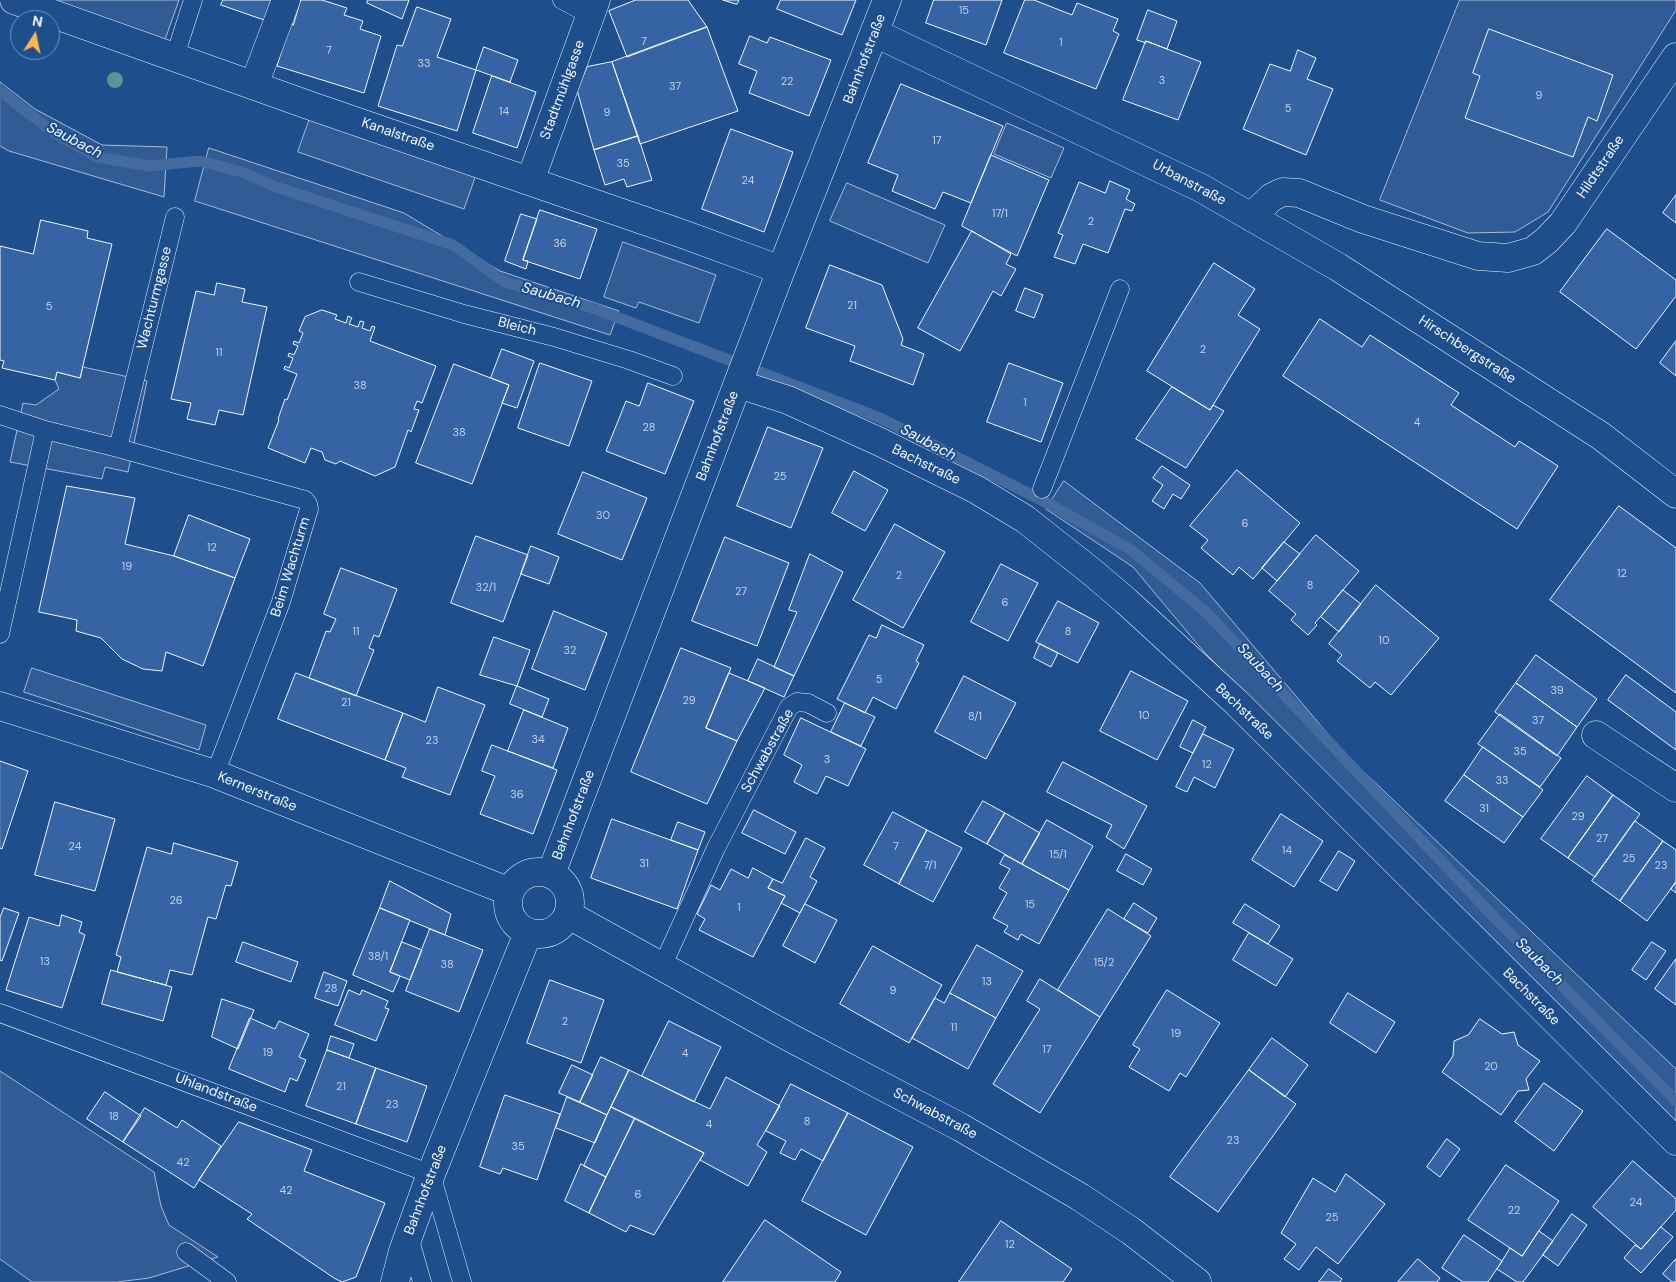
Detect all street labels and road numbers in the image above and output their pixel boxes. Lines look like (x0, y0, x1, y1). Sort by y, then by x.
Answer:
street label: Bahnhofstraße (840, 12, 890, 106)
street label: Stadtmühlgasse (537, 38, 589, 142)
street label: Kanalstraße (359, 115, 437, 155)
street label: Hildtstraße (1574, 132, 1628, 202)
street label: Urbanstraße (1149, 157, 1229, 209)
street label: Wachturmgasse (134, 245, 176, 351)
street label: Hirschbergstraße (1415, 312, 1519, 388)
street label: Bleich (496, 314, 538, 340)
street label: Bahnhofstraße (693, 389, 743, 483)
street label: Bachstraße (889, 441, 963, 489)
street label: Beim Wachturm (268, 515, 314, 619)
street label: Bachstraße (1212, 680, 1276, 744)
street label: Schwabstraße (738, 706, 798, 796)
street label: Kernerstraße (215, 768, 299, 816)
street label: Bahnhofstraße (549, 768, 599, 862)
street label: Bachstraße (1499, 965, 1563, 1029)
street label: Uhlandstraße (172, 1070, 260, 1116)
street label: Schwabstraße (890, 1085, 980, 1143)
street label: Bahnhofstraße (401, 1143, 451, 1237)

